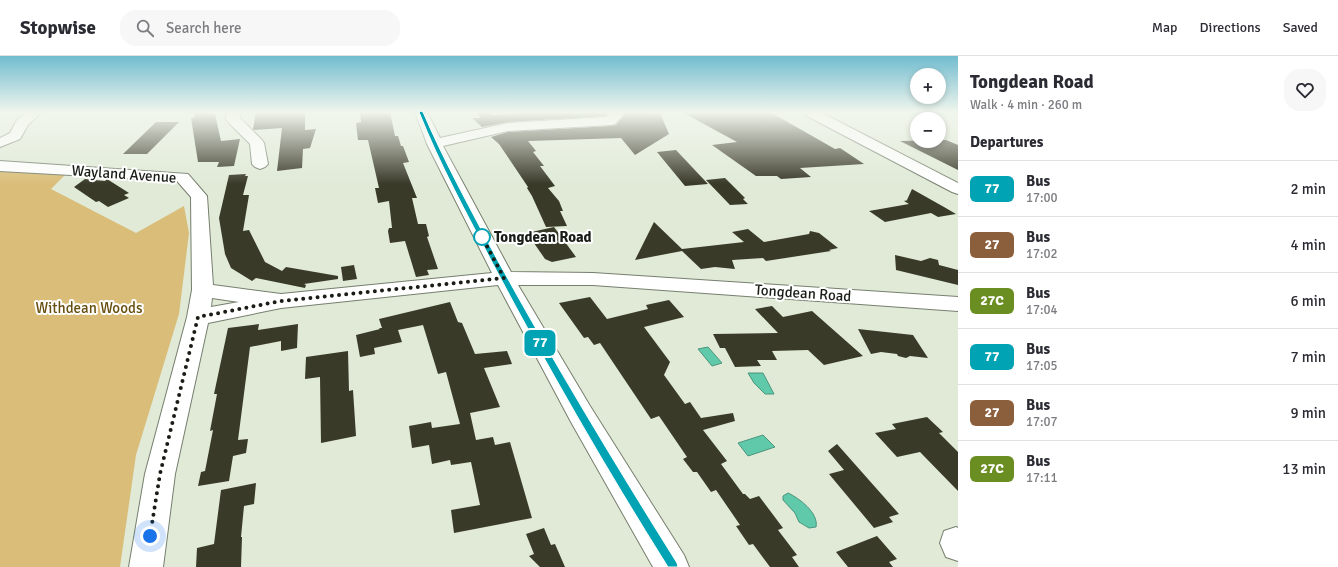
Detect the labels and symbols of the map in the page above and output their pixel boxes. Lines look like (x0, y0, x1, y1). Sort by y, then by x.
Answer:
street label: Wayland Avenue (71, 161, 177, 187)
marker: Tongdean Road (473, 228, 491, 246)
place label: Tongdean Road (494, 228, 592, 246)
street label: Tongdean Road (754, 281, 852, 305)
park label: Withdean Woods (36, 299, 143, 317)
line badge: 77 (522, 330, 558, 356)
your location (140, 526, 160, 546)

